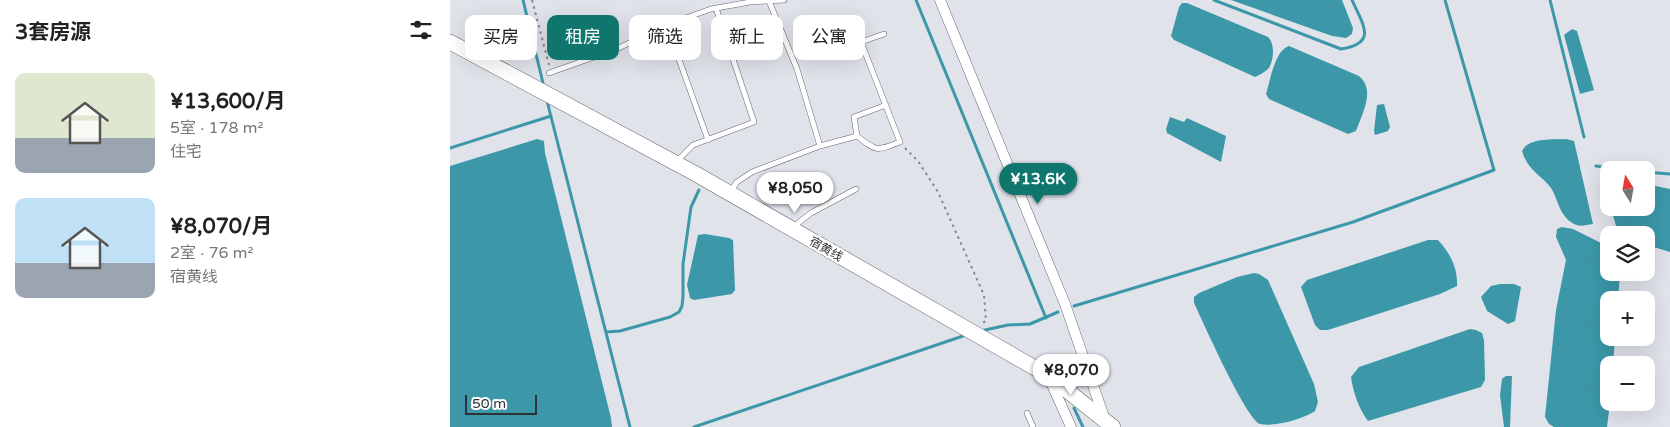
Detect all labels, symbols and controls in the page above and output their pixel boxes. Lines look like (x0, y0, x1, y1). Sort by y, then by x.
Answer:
chip: 买房 (465, 15, 537, 60)
chip: 租房 (547, 15, 619, 60)
chip: 筛选 (629, 15, 701, 60)
chip: 新上 (711, 15, 783, 60)
chip: 公寓 (793, 15, 865, 60)
icon: filters (407, 16, 435, 44)
text: 3套房源 (15, 20, 91, 45)
text: ¥13,600/月 (170, 89, 286, 114)
icon: home (55, 93, 115, 153)
text: 5室 · 178 m² (170, 118, 263, 138)
text: 住宅 (170, 142, 202, 162)
north arrow (1600, 161, 1655, 216)
map controls (1600, 161, 1655, 411)
pin: ¥13.6K (997, 162, 1079, 205)
text: ¥13.6K (1010, 169, 1066, 189)
pin: ¥8,050 (754, 172, 836, 214)
text: ¥8,050 (768, 178, 822, 198)
text: ¥8,070/月 (170, 214, 272, 239)
icon: home (55, 218, 115, 278)
button: layers (1600, 226, 1655, 281)
street label: 宿黄线 (807, 234, 845, 264)
text: 2室 · 76 m² (170, 243, 253, 263)
text: 宿黄线 (170, 267, 218, 287)
button: + (1600, 291, 1655, 346)
pin: ¥8,070 (1030, 354, 1112, 396)
button: − (1600, 356, 1655, 411)
text: ¥8,070 (1044, 360, 1098, 380)
scale bar (465, 392, 538, 415)
text: 50 m (472, 395, 506, 412)

